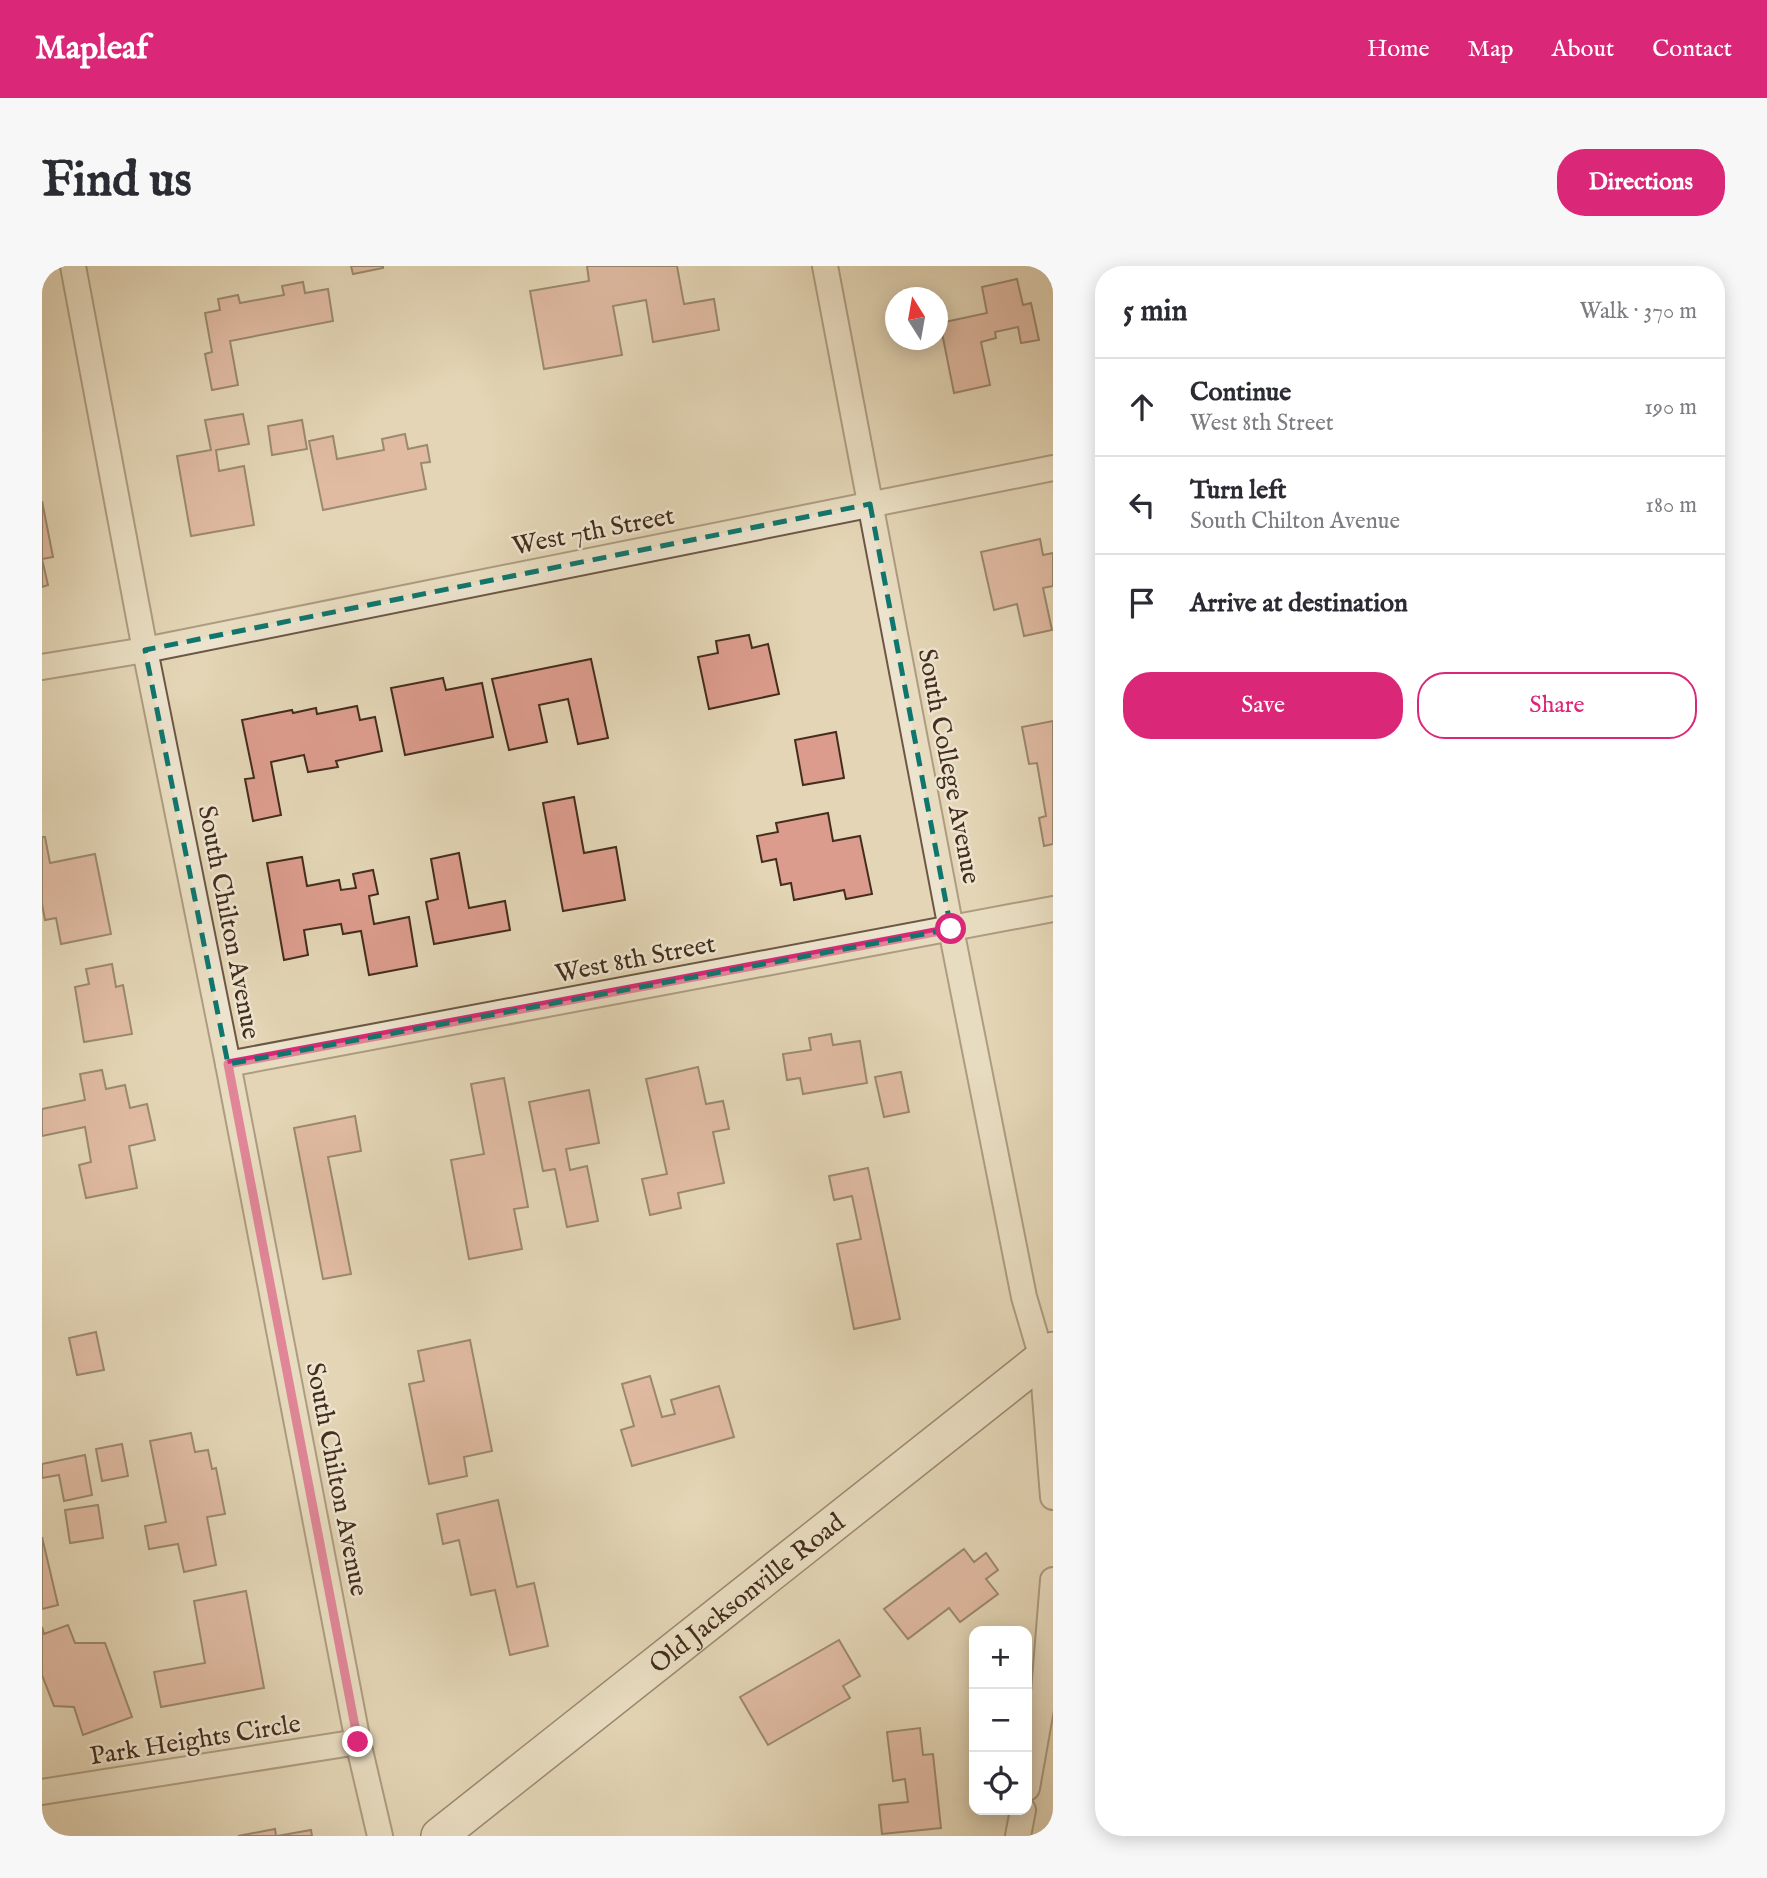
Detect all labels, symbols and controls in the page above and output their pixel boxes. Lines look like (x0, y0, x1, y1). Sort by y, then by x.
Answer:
text: Mapleaf (35, 28, 148, 70)
text: Home (1367, 34, 1430, 65)
text: Map (1468, 34, 1514, 65)
text: About (1552, 34, 1614, 65)
text: Contact (1652, 34, 1732, 65)
button: Directions (1557, 149, 1725, 216)
text: Find us (42, 151, 192, 213)
north arrow (885, 287, 948, 350)
text: 5 min (1123, 293, 1188, 331)
text: Walk · 370 m (1579, 297, 1697, 326)
text: Continue (1190, 376, 1291, 409)
icon: ahead (1123, 388, 1161, 426)
text: 190 m (1644, 393, 1697, 422)
text: West 8th Street (1190, 409, 1334, 438)
text: Turn left (1190, 474, 1287, 507)
icon: left (1123, 486, 1161, 524)
text: 180 m (1645, 491, 1697, 520)
street label: West 7th Street (509, 500, 677, 563)
text: South Chilton Avenue (1190, 507, 1400, 536)
icon: arrive (1123, 584, 1161, 622)
text: Arrive at destination (1190, 587, 1408, 620)
street label: South College Avenue (910, 646, 988, 887)
button: Save (1123, 672, 1403, 739)
button: Share (1417, 672, 1697, 739)
street label: South Chilton Avenue (190, 803, 267, 1042)
route start (935, 913, 966, 944)
street label: West 8th Street (552, 928, 718, 991)
street label: South Chilton Avenue (298, 1360, 375, 1599)
street label: Old Jacksonville Road (643, 1506, 852, 1681)
map controls (969, 1626, 1032, 1815)
button: + (969, 1626, 1032, 1689)
button: − (969, 1689, 1032, 1752)
street label: Park Heights Circle (88, 1708, 303, 1773)
route end (342, 1726, 373, 1757)
button: locate (969, 1752, 1032, 1815)

